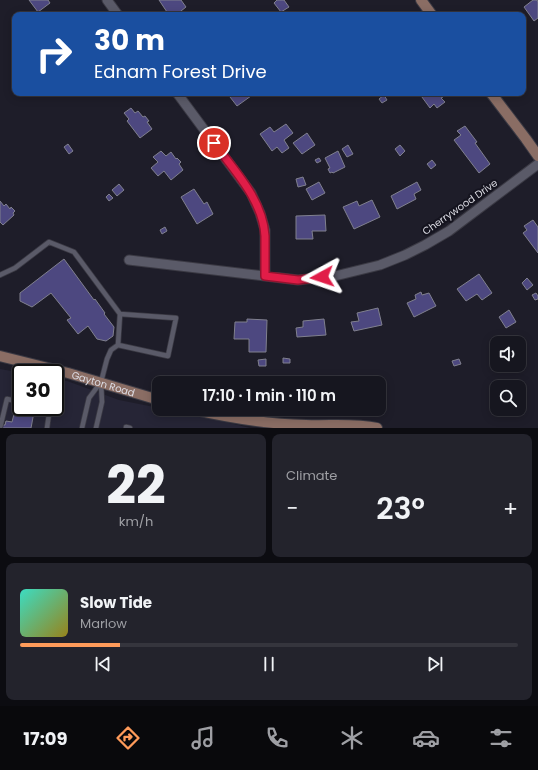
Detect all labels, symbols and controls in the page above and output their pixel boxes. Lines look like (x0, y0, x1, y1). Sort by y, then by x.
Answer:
text: 30 m (94, 21, 165, 60)
icon: right (28, 28, 80, 80)
text: Ednam Forest Drive (94, 59, 267, 84)
pin (197, 126, 231, 160)
icon: arrive (203, 132, 225, 154)
street label: Cherrywood Drive (419, 175, 501, 239)
position arrow (301, 256, 343, 298)
map controls (490, 336, 526, 416)
button: sound (490, 336, 526, 372)
speed limit sign: 30 (12, 364, 64, 416)
street label: Gayton Road (70, 367, 137, 400)
button: search (490, 380, 526, 416)
text: 17:10 · 1 min · 110 m (202, 385, 336, 406)
text: 22 (106, 449, 166, 522)
text: Climate (286, 466, 337, 485)
text: 23° (376, 487, 425, 530)
text: − (286, 493, 298, 524)
text: + (503, 493, 518, 524)
text: km/h (119, 512, 153, 531)
text: Slow Tide (80, 592, 152, 613)
text: Marlow (80, 614, 127, 633)
icon: previous (92, 653, 114, 675)
icon: pause (258, 653, 280, 675)
icon: next (424, 653, 446, 675)
icon: directions (114, 724, 142, 752)
icon: music (189, 724, 217, 752)
icon: phone (263, 724, 291, 752)
icon: climate (338, 724, 366, 752)
icon: car (412, 724, 440, 752)
icon: filters (487, 724, 515, 752)
text: 17:09 (23, 726, 68, 751)

